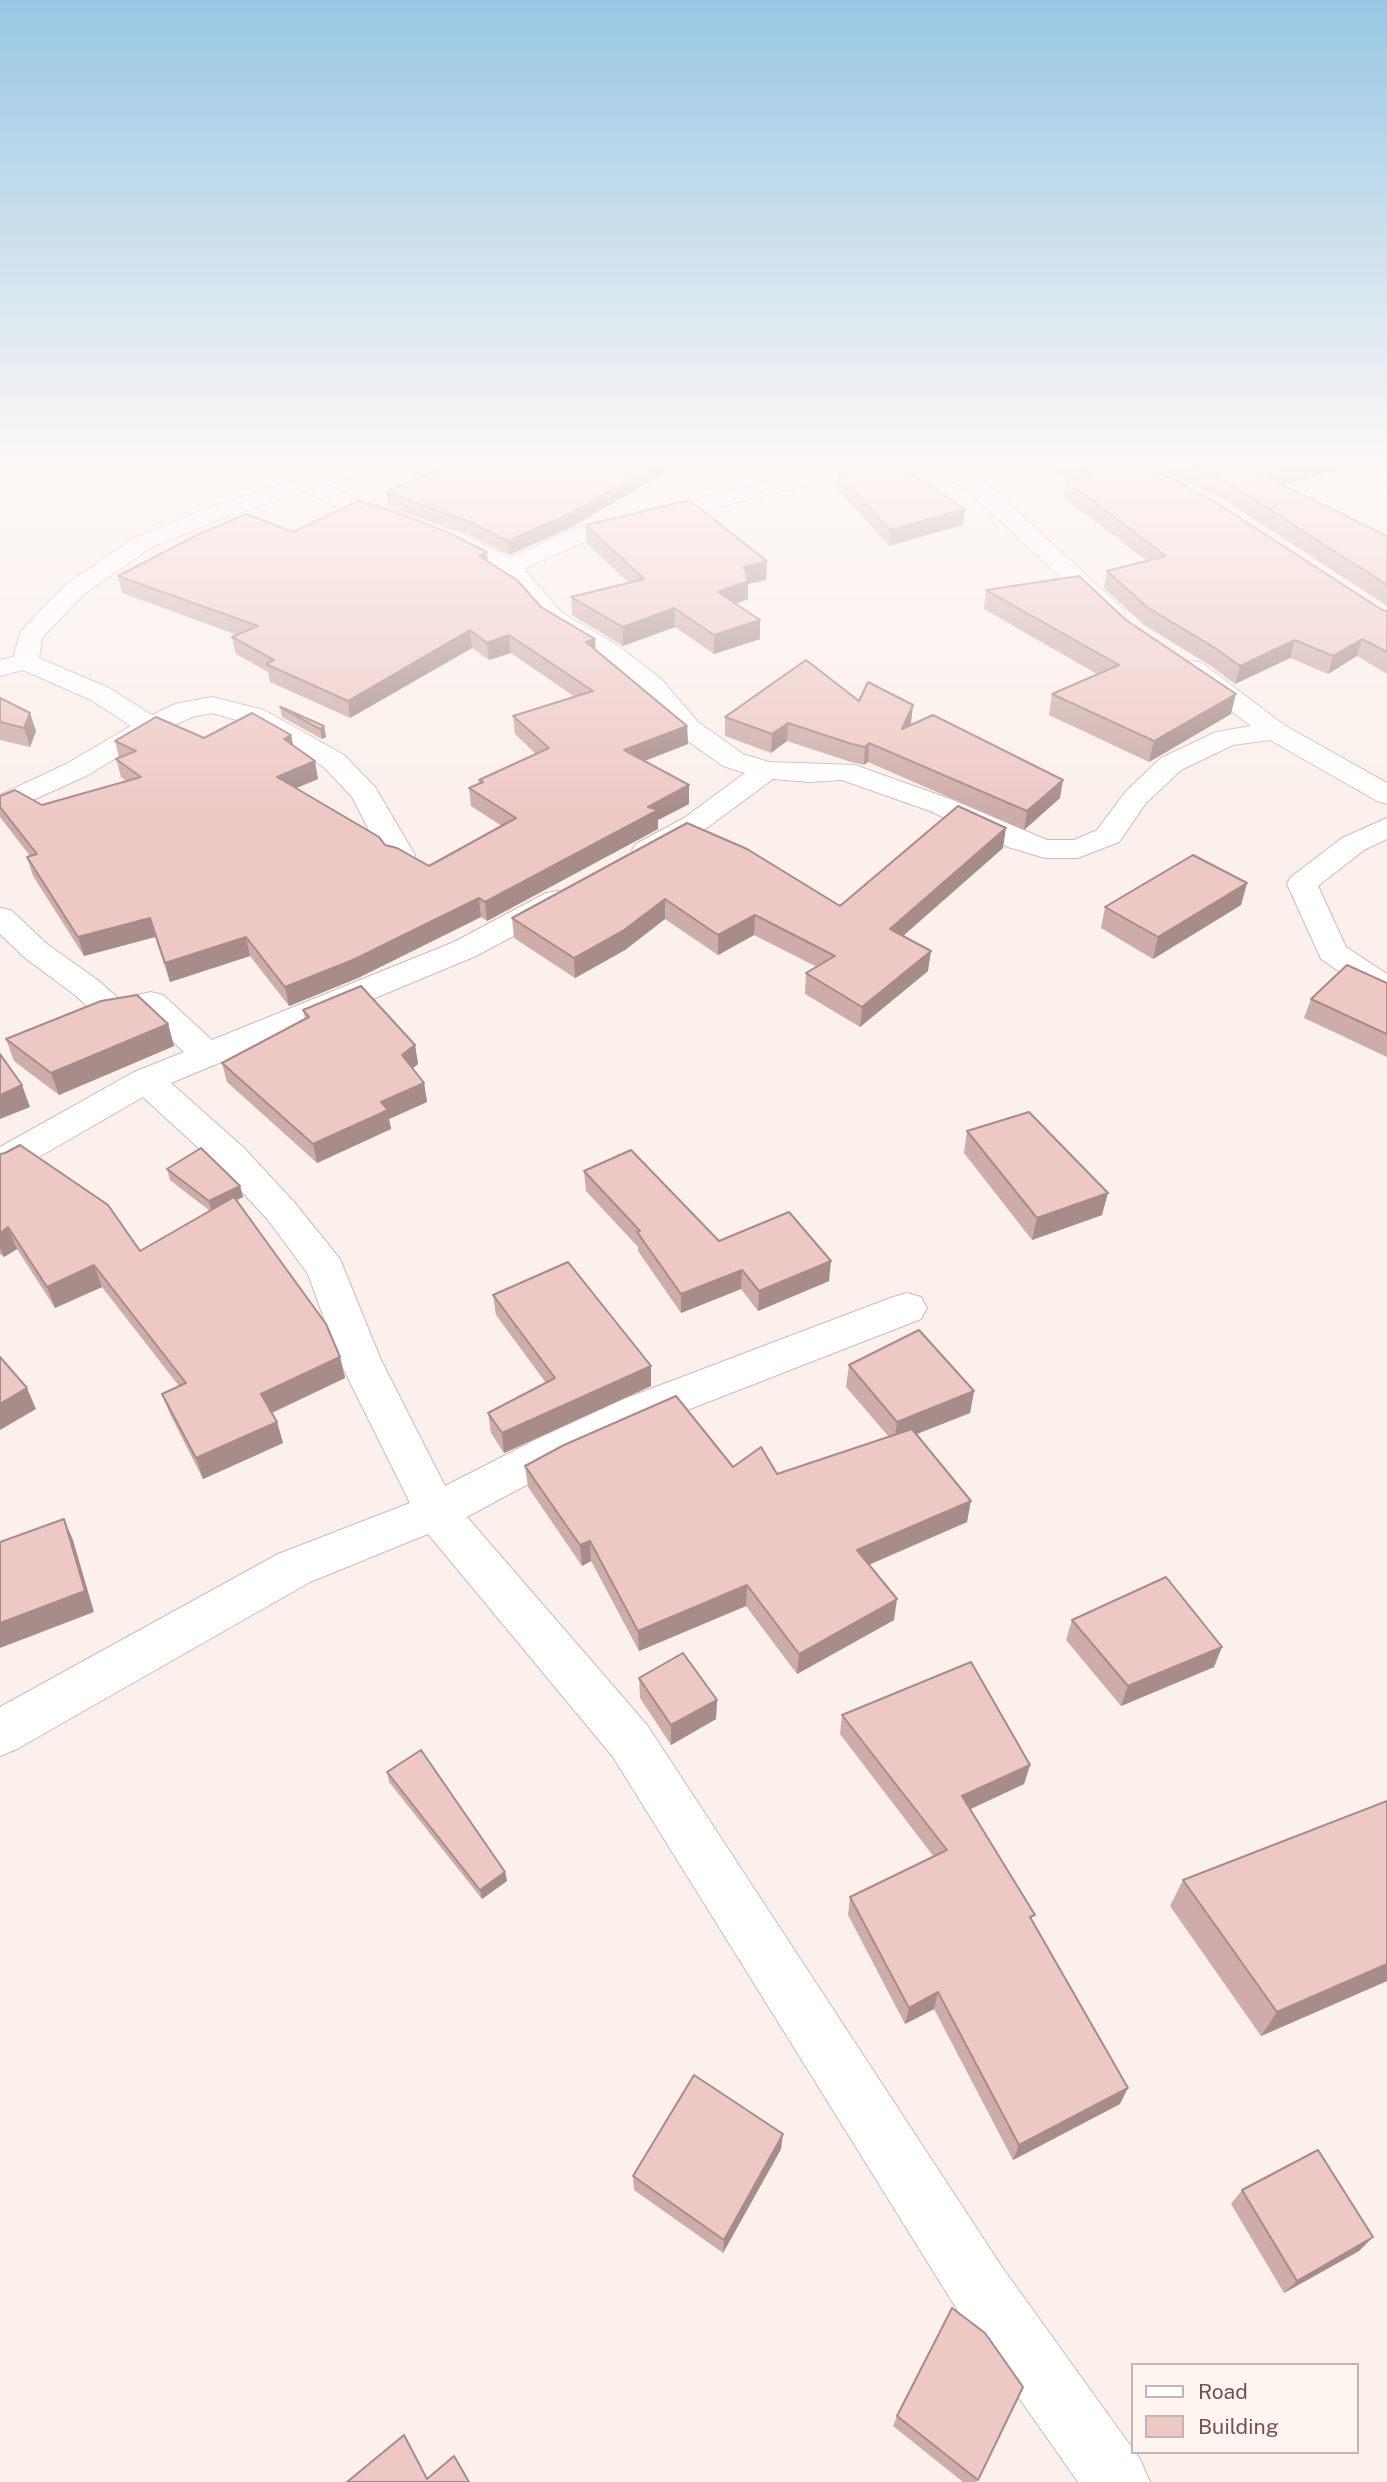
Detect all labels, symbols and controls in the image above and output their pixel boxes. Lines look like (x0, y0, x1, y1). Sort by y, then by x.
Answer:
legend (1132, 2363, 1359, 2454)
text: Road (1198, 2379, 1248, 2404)
text: Building (1198, 2414, 1279, 2439)

